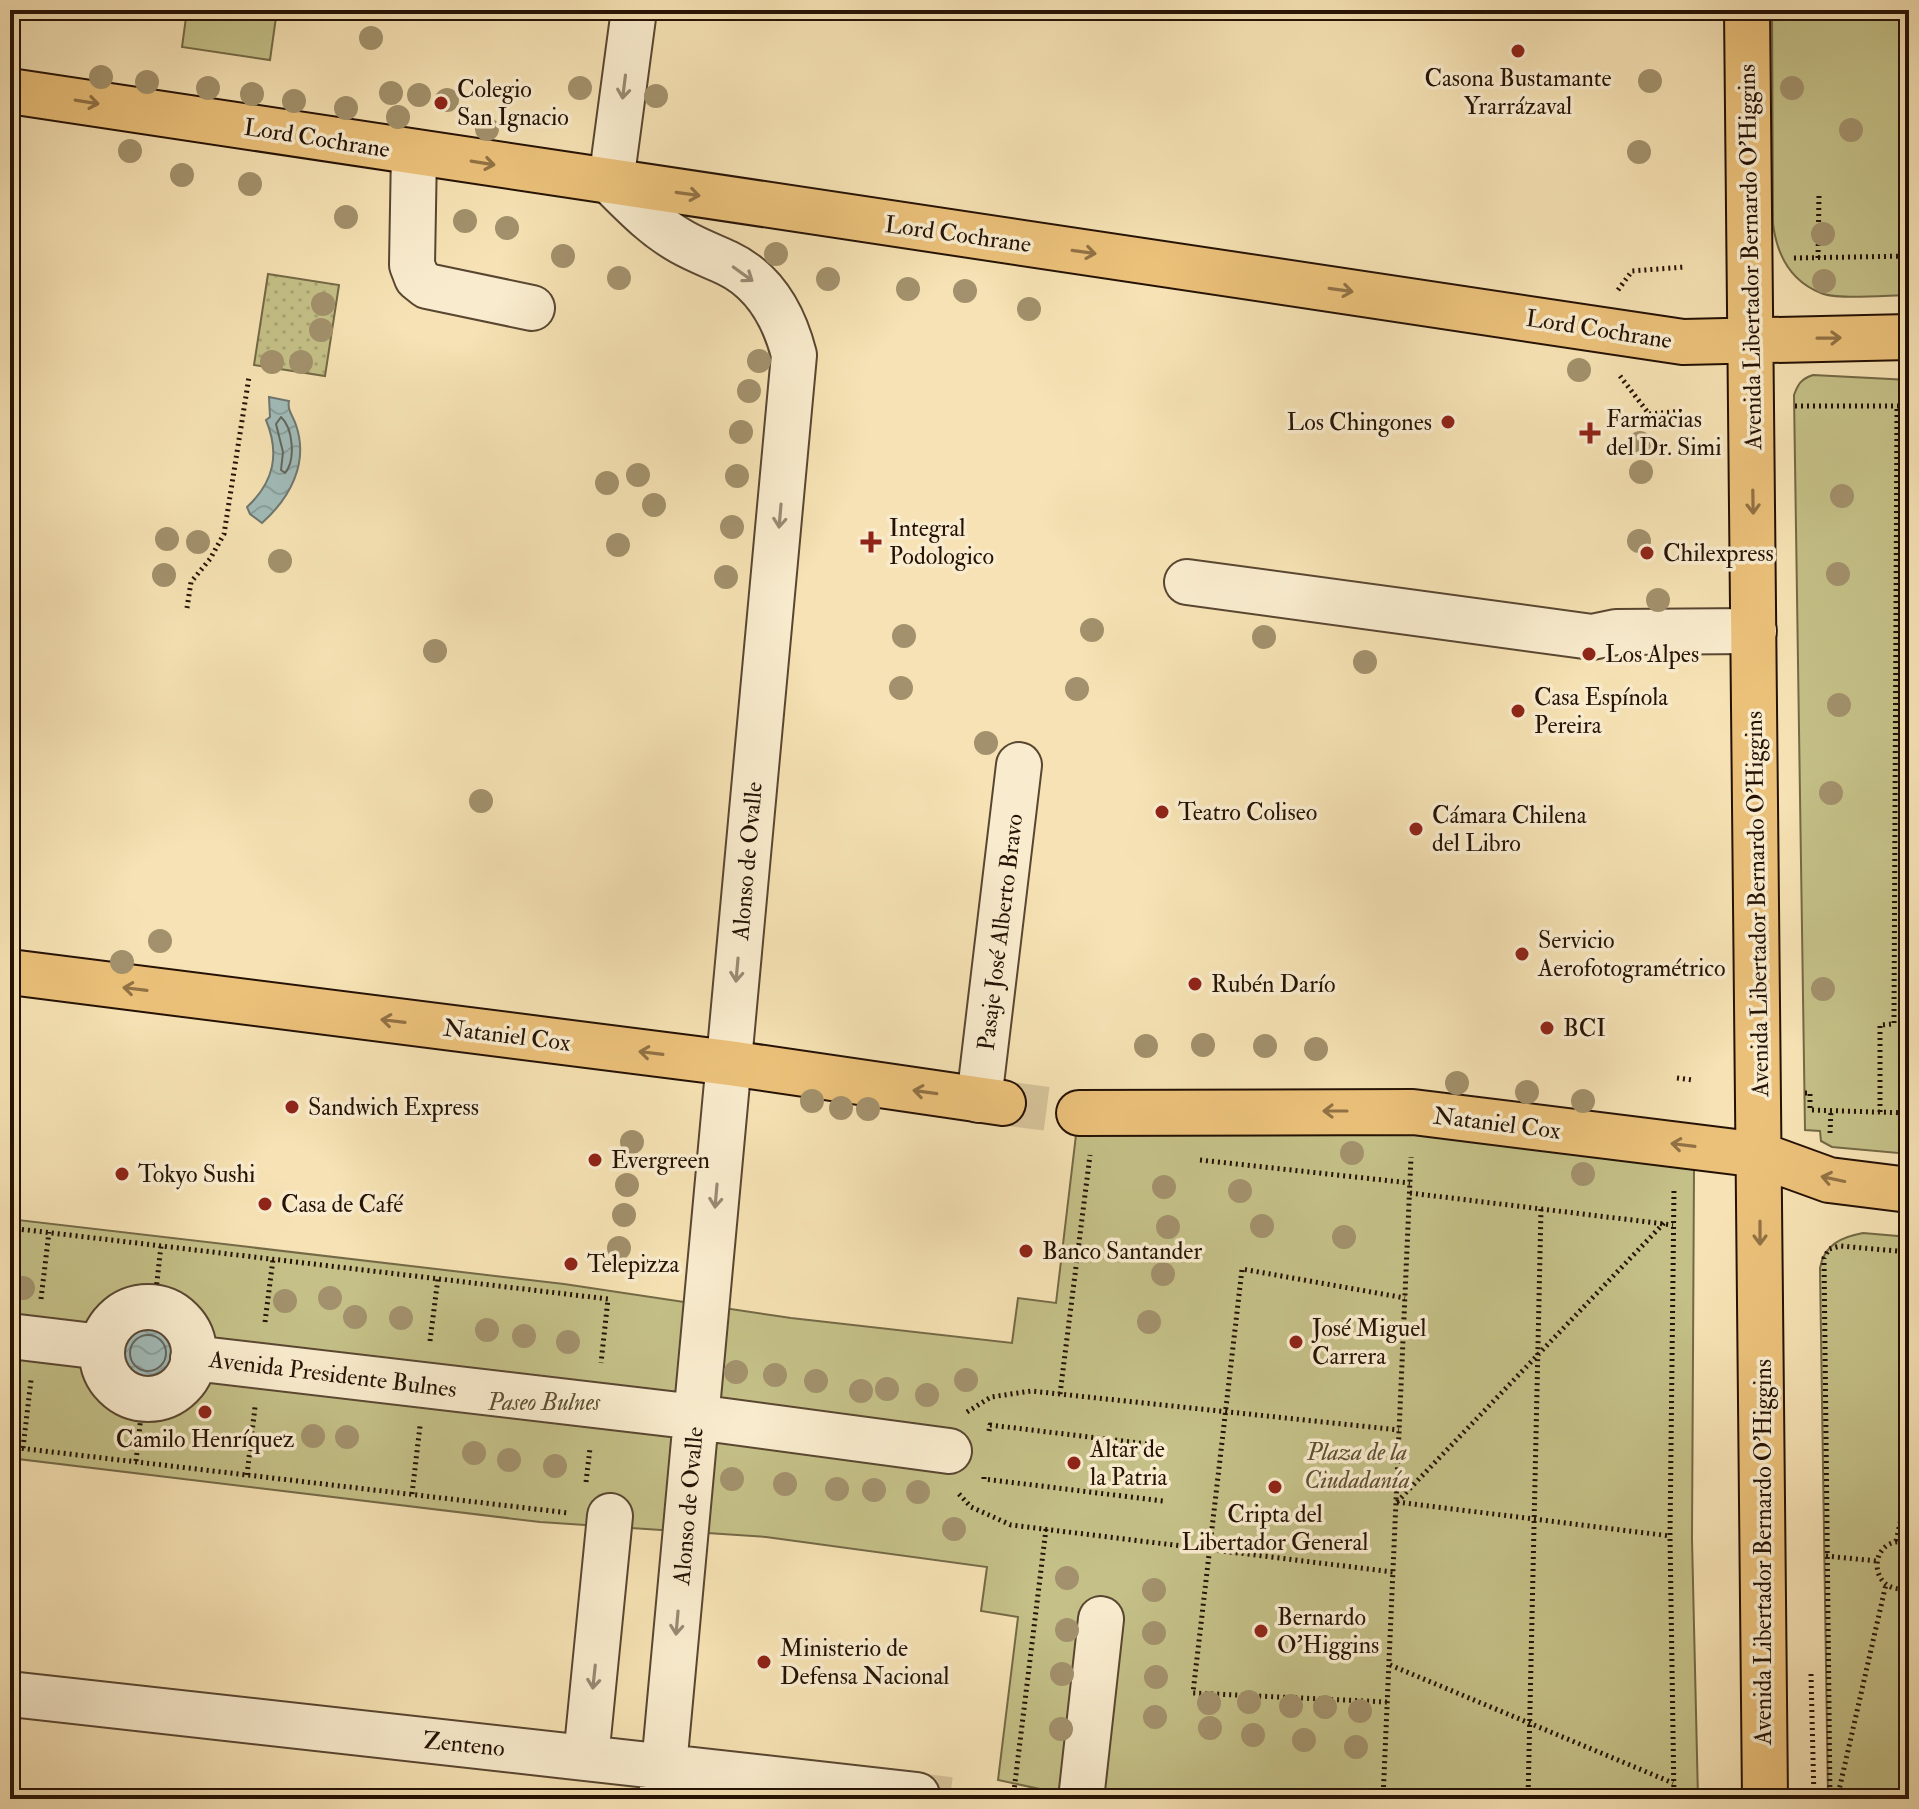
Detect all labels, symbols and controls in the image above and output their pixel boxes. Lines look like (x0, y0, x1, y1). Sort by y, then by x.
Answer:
marker: Casona Bustamante Yrarrázaval (1509, 42, 1527, 60)
place label: Casona Bustamante Yrarrázaval (1425, 63, 1611, 122)
street label: Avenida Libertador Bernardo O'Higgins (1732, 64, 1769, 451)
place label: Colegio San Ignacio (457, 74, 569, 133)
one-way arrow (616, 74, 631, 99)
marker: Colegio San Ignacio (432, 94, 450, 112)
one-way arrow (74, 96, 99, 111)
street label: Lord Cochrane (242, 112, 392, 165)
one-way arrow (469, 156, 495, 171)
one-way arrow (675, 187, 701, 202)
street label: Lord Cochrane (883, 209, 1033, 260)
one-way arrow (1071, 245, 1096, 260)
one-way arrow (732, 265, 753, 282)
one-way arrow (1328, 283, 1353, 298)
street label: Lord Cochrane (1524, 303, 1674, 356)
one-way arrow (1815, 331, 1842, 346)
place label: Farmacias del Dr. Simi (1606, 404, 1722, 463)
place label: Los Chingones (1287, 407, 1432, 438)
marker: Los Chingones (1439, 413, 1457, 431)
marker: Farmacias del Dr. Simi (1581, 424, 1599, 442)
one-way arrow (1745, 488, 1761, 515)
one-way arrow (772, 502, 787, 529)
place label: Integral Podologico (889, 513, 994, 572)
marker: Integral Podologico (860, 531, 882, 553)
place label: Chilexpress (1663, 538, 1774, 569)
marker: Chilexpress (1638, 544, 1656, 562)
place label: Los Alpes (1605, 639, 1699, 670)
marker: Los Alpes (1580, 645, 1598, 663)
place label: Casa Espínola Pereira (1534, 682, 1669, 741)
marker: Casa Espínola Pereira (1509, 702, 1527, 720)
street label: Avenida Libertador Bernardo O'Higgins (1739, 711, 1776, 1098)
street label: Alonso de Ovalle (725, 781, 770, 942)
place label: Teatro Coliseo (1178, 797, 1317, 828)
place label: Cámara Chilena del Libro (1432, 800, 1588, 859)
marker: Teatro Coliseo (1153, 803, 1171, 821)
street label: Pasaje José Alberto Bravo (971, 812, 1030, 1052)
marker: Cámara Chilena del Libro (1407, 820, 1425, 838)
place label: Servicio Aerofotogramétrico (1537, 925, 1725, 984)
marker: Servicio Aerofotogramétrico (1513, 945, 1531, 963)
one-way arrow (730, 956, 745, 983)
place label: Rubén Darío (1211, 969, 1336, 1000)
marker: Rubén Darío (1186, 975, 1204, 993)
one-way arrow (123, 981, 148, 996)
street label: Nataniel Cox (442, 1012, 573, 1059)
place label: BCI (1563, 1013, 1606, 1044)
one-way arrow (380, 1014, 407, 1029)
marker: BCI (1538, 1019, 1556, 1037)
one-way arrow (638, 1046, 665, 1061)
one-way arrow (913, 1084, 938, 1099)
place label: Sandwich Express (308, 1092, 479, 1123)
marker: Sandwich Express (283, 1098, 301, 1116)
street label: Nataniel Cox (1432, 1100, 1563, 1147)
one-way arrow (1322, 1103, 1349, 1119)
one-way arrow (1670, 1138, 1696, 1153)
place label: Evergreen (611, 1145, 710, 1176)
marker: Evergreen (586, 1151, 604, 1169)
place label: Tokyo Sushi (138, 1159, 255, 1190)
marker: Tokyo Sushi (113, 1165, 131, 1183)
one-way arrow (1821, 1171, 1846, 1186)
one-way arrow (709, 1182, 724, 1209)
place label: Casa de Café (281, 1189, 404, 1220)
marker: Casa de Café (256, 1195, 274, 1213)
one-way arrow (1753, 1219, 1768, 1246)
place label: Banco Santander (1042, 1236, 1202, 1267)
marker: Banco Santander (1017, 1242, 1035, 1260)
place label: Telepizza (587, 1249, 681, 1280)
marker: Telepizza (562, 1255, 580, 1273)
place label: José Miguel Carrera (1311, 1313, 1426, 1372)
marker: José Miguel Carrera (1287, 1333, 1305, 1351)
street label: Avenida Presidente Bulnes (206, 1344, 459, 1405)
street label: Avenida Libertador Bernardo O'Higgins (1748, 1359, 1779, 1746)
park label: Paseo Bulnes (487, 1387, 601, 1418)
marker: Camilo Henríquez (196, 1403, 214, 1421)
place label: Camilo Henríquez (116, 1424, 295, 1455)
street label: Alonso de Ovalle (666, 1426, 711, 1587)
place label: Altar de la Patria (1089, 1434, 1169, 1493)
park label: Plaza de la Ciudadanía (1304, 1437, 1410, 1496)
marker: Altar de la Patria (1065, 1454, 1083, 1472)
marker: Cripta del Libertador General (1266, 1478, 1284, 1496)
place label: Cripta del Libertador General (1182, 1499, 1369, 1558)
place label: Bernardo O'Higgins (1277, 1602, 1379, 1661)
one-way arrow (670, 1609, 685, 1636)
marker: Bernardo O'Higgins (1252, 1622, 1270, 1640)
place label: Ministerio de Defensa Nacional (780, 1633, 949, 1692)
marker: Ministerio de Defensa Nacional (755, 1653, 773, 1671)
one-way arrow (586, 1664, 601, 1690)
street label: Zenteno (422, 1725, 506, 1764)

